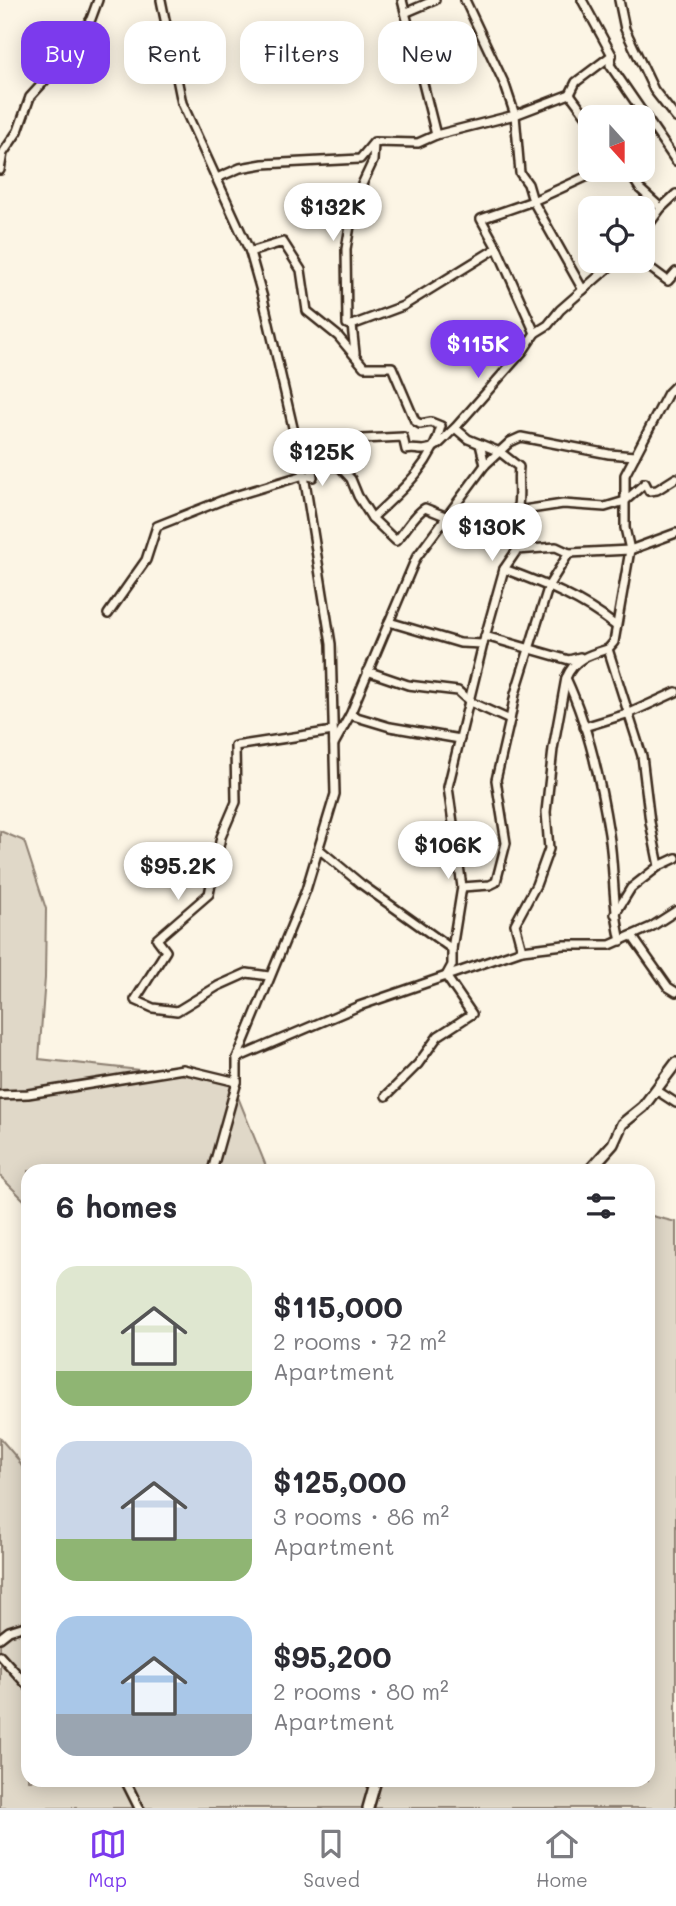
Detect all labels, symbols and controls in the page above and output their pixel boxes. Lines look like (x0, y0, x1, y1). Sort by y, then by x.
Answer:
chip: Buy (21, 21, 110, 84)
chip: Rent (124, 21, 226, 84)
chip: Filters (240, 21, 364, 84)
chip: New (378, 21, 477, 84)
north arrow (578, 105, 654, 182)
map controls (578, 105, 655, 273)
pin: $132K (284, 184, 382, 243)
text: $132K (300, 191, 366, 221)
button: locate (578, 196, 655, 273)
pin: $115K (429, 320, 527, 380)
text: $115K (446, 328, 510, 358)
pin: $125K (273, 428, 371, 488)
text: $125K (289, 436, 355, 466)
pin: $130K (443, 504, 541, 563)
text: $130K (458, 511, 526, 541)
pin: $106K (399, 822, 497, 881)
text: $106K (414, 829, 482, 859)
pin: $95.2K (121, 842, 235, 902)
text: $95.2K (140, 850, 216, 880)
text: 6 homes (56, 1186, 177, 1226)
icon: filters (582, 1187, 620, 1225)
text: $115,000 (273, 1286, 403, 1326)
icon: home (112, 1294, 196, 1378)
text: 2 rooms · 72 m² (273, 1326, 446, 1356)
text: Apartment (273, 1356, 395, 1386)
text: $125,000 (273, 1461, 406, 1501)
icon: home (112, 1469, 196, 1553)
text: 3 rooms · 86 m² (273, 1501, 449, 1531)
text: Apartment (273, 1531, 395, 1561)
text: $95,200 (273, 1636, 392, 1676)
icon: home (112, 1644, 196, 1728)
text: 2 rooms · 80 m² (273, 1676, 449, 1706)
text: Apartment (273, 1706, 395, 1736)
tab: Map (88, 1825, 127, 1892)
tab: Saved (303, 1825, 360, 1892)
tab: Home (536, 1825, 588, 1892)

